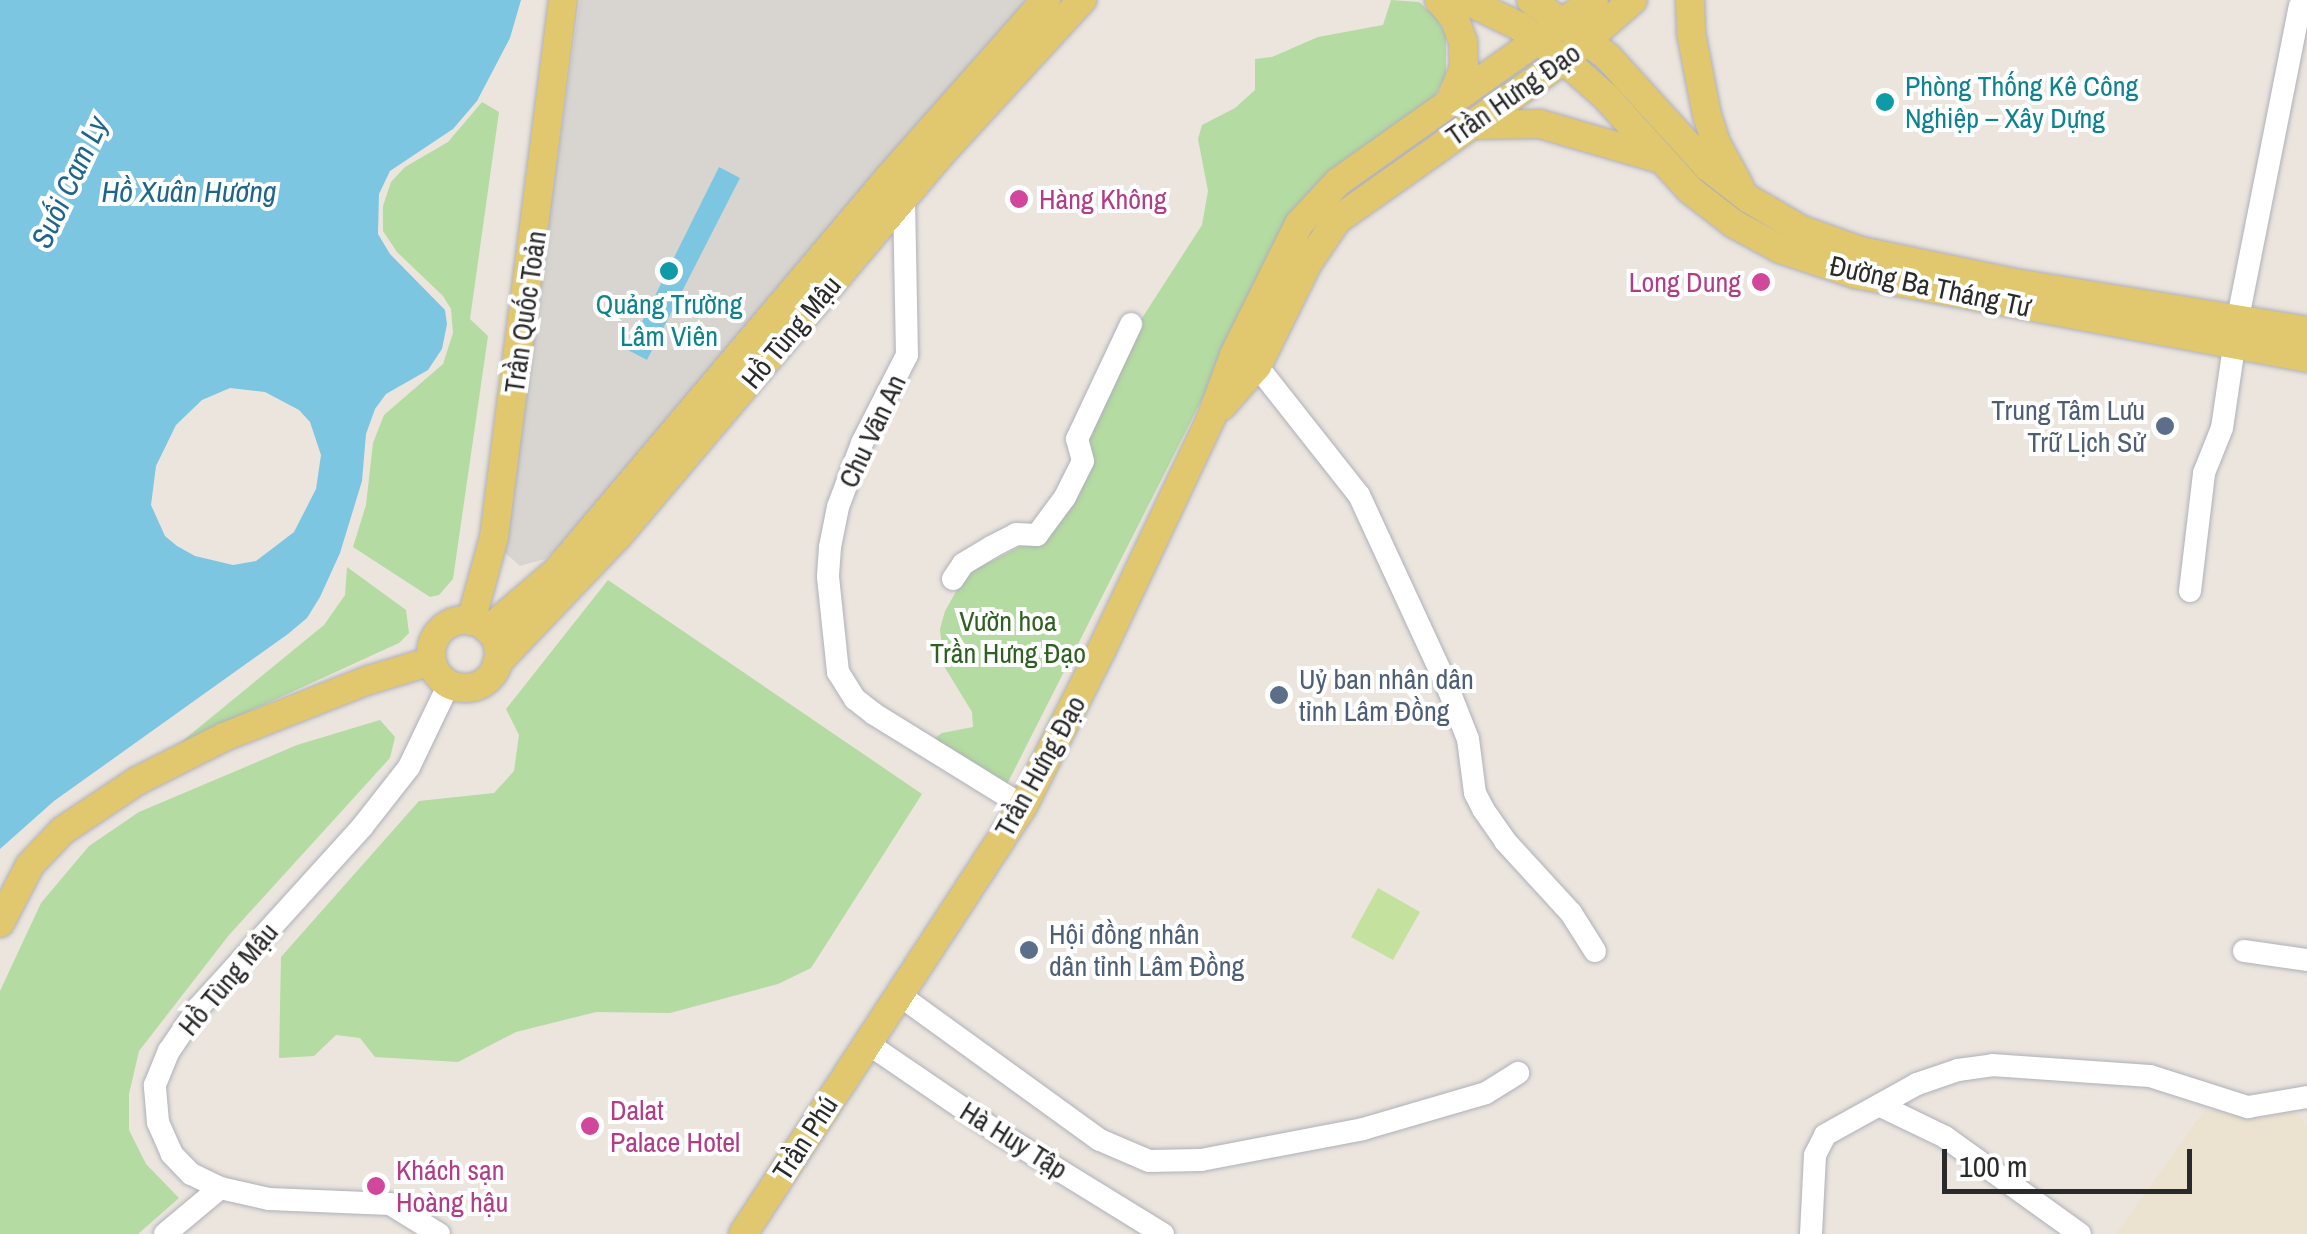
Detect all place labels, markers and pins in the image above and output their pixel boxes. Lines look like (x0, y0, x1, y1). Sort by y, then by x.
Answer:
place label: Phòng Thống Kê Công Nghiệp – Xây Dựng (1905, 69, 2139, 135)
marker: Phòng Thống Kê Công Nghiệp – Xây Dựng (1874, 91, 1896, 113)
place label: Hàng Không (1039, 182, 1167, 216)
marker: Hàng Không (1008, 188, 1030, 210)
marker: Quảng Trường Lâm Viên (658, 260, 680, 282)
place label: Long Dung (1629, 265, 1741, 299)
marker: Long Dung (1750, 271, 1772, 293)
place label: Quảng Trường Lâm Viên (595, 287, 743, 353)
place label: Trung Tâm Lưu Trữ Lịch Sử (1991, 393, 2145, 459)
marker: Trung Tâm Lưu Trữ Lịch Sử (2154, 415, 2176, 437)
place label: Uỷ ban nhân dân tỉnh Lâm Đồng (1299, 662, 1474, 728)
marker: Uỷ ban nhân dân tỉnh Lâm Đồng (1268, 684, 1290, 706)
place label: Hội đồng nhân dân tỉnh Lâm Đồng (1049, 917, 1244, 983)
marker: Hội đồng nhân dân tỉnh Lâm Đồng (1018, 939, 1040, 961)
place label: Dalat Palace Hotel (610, 1093, 740, 1159)
marker: Dalat Palace Hotel (579, 1115, 601, 1137)
place label: Khách sạn Hoàng hậu (396, 1153, 508, 1219)
marker: Khách sạn Hoàng hậu (365, 1175, 387, 1197)

